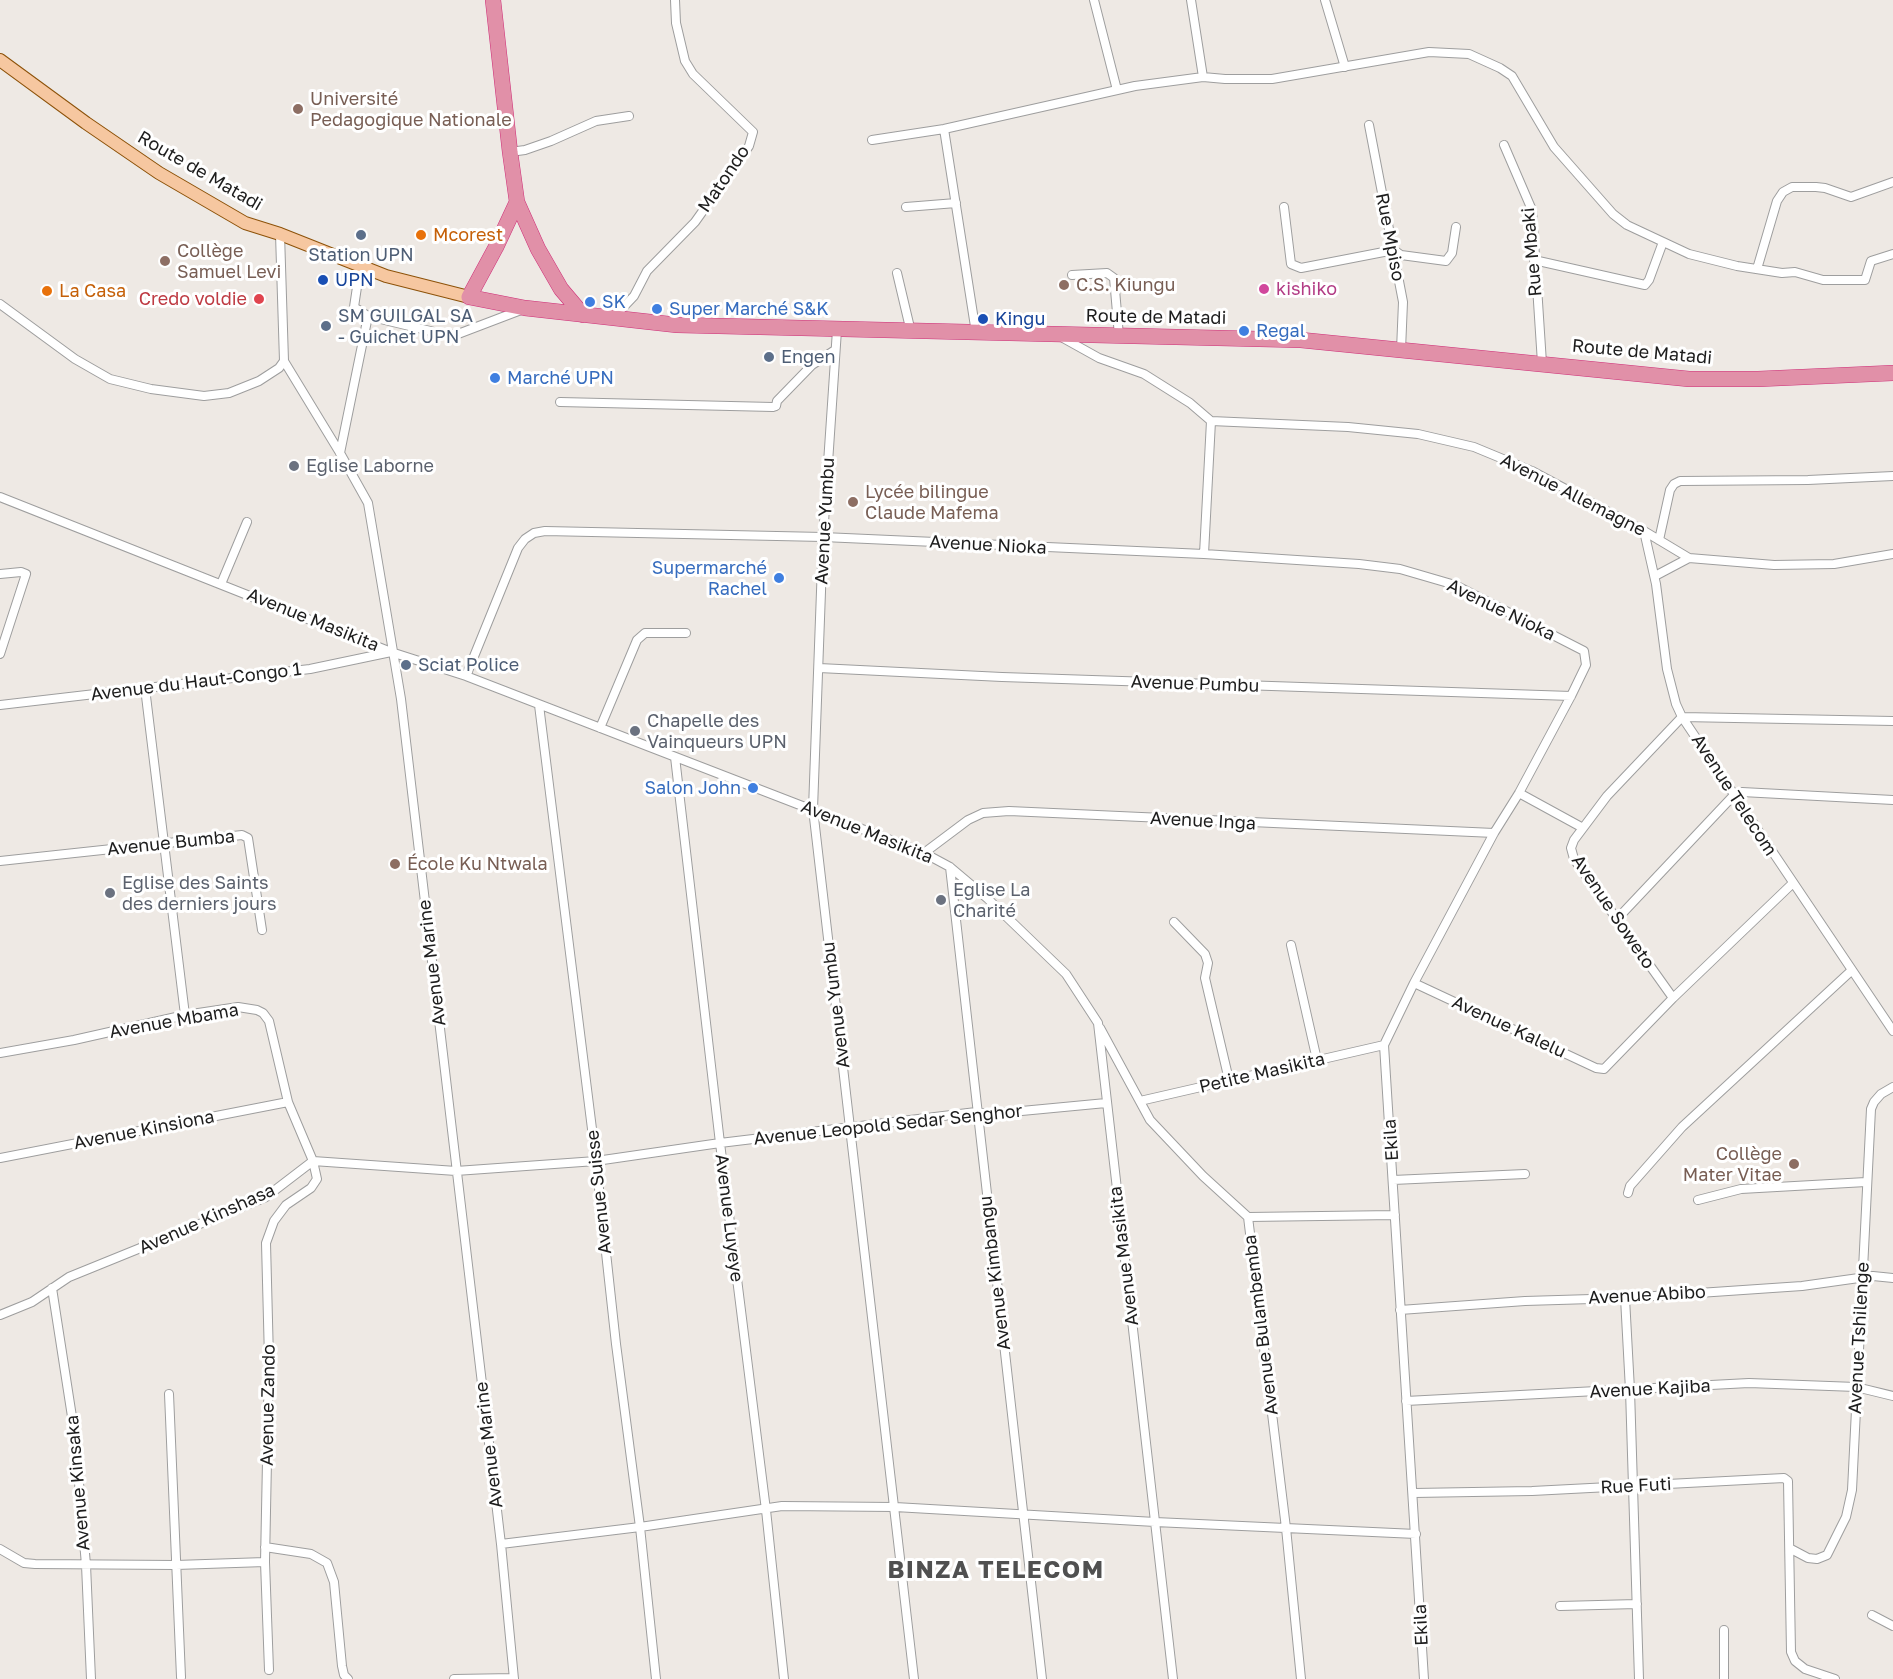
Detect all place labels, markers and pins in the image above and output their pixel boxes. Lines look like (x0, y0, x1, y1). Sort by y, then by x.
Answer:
place label: Université Pedagogique Nationale (310, 88, 512, 130)
marker: Université Pedagogique Nationale (291, 102, 305, 116)
place label: Mcorest (433, 224, 503, 246)
marker: Station UPN (354, 228, 368, 242)
marker: Mcorest (414, 228, 428, 242)
place label: Collège Samuel Levi (177, 240, 281, 282)
place label: Station UPN (308, 244, 414, 266)
marker: Collège Samuel Levi (158, 254, 172, 268)
place label: UPN (335, 269, 374, 291)
marker: UPN (316, 273, 330, 287)
place label: C.S. Kiungu (1076, 274, 1176, 296)
marker: C.S. Kiungu (1057, 278, 1071, 292)
place label: kishiko (1276, 278, 1337, 300)
place label: La Casa (59, 280, 126, 302)
marker: kishiko (1257, 282, 1271, 296)
marker: La Casa (40, 284, 54, 298)
place label: Credo voldie (139, 288, 247, 310)
place label: SK (602, 291, 626, 313)
marker: Credo voldie (252, 292, 266, 306)
marker: SK (583, 295, 597, 309)
place label: Super Marché S&K (669, 298, 829, 320)
marker: Super Marché S&K (650, 302, 664, 316)
place label: SM GUILGAL SA - Guichet UPN (338, 305, 473, 348)
place label: Kingu (995, 308, 1045, 330)
marker: Kingu (976, 312, 990, 326)
marker: SM GUILGAL SA - Guichet UPN (319, 319, 333, 333)
place label: Regal (1256, 320, 1305, 342)
marker: Regal (1237, 324, 1251, 338)
place label: Engen (781, 346, 836, 368)
marker: Engen (762, 350, 776, 364)
place label: Marché UPN (507, 367, 614, 389)
marker: Marché UPN (488, 371, 502, 385)
place label: Eglise Laborne (306, 455, 434, 477)
marker: Eglise Laborne (287, 459, 301, 473)
place label: Lycée bilingue Claude Mafema (865, 481, 999, 524)
marker: Lycée bilingue Claude Mafema (846, 495, 860, 509)
place label: Supermarché Rachel (652, 557, 767, 600)
marker: Supermarché Rachel (772, 571, 786, 585)
place label: Sciat Police (418, 654, 519, 676)
marker: Sciat Police (399, 658, 413, 672)
place label: Chapelle des Vainqueurs UPN (647, 710, 787, 752)
marker: Chapelle des Vainqueurs UPN (628, 724, 642, 738)
place label: Salon John (644, 777, 741, 799)
marker: Salon John (746, 781, 760, 795)
place label: École Ku Ntwala (407, 853, 548, 875)
marker: École Ku Ntwala (388, 857, 402, 871)
place label: Eglise des Saints des derniers jours (122, 872, 277, 914)
place label: Eglise La Charité (953, 879, 1031, 922)
marker: Eglise des Saints des derniers jours (103, 886, 117, 900)
marker: Eglise La Charité (934, 893, 948, 907)
place label: Collège Mater Vitae (1683, 1143, 1782, 1186)
marker: Collège Mater Vitae (1787, 1157, 1801, 1171)

